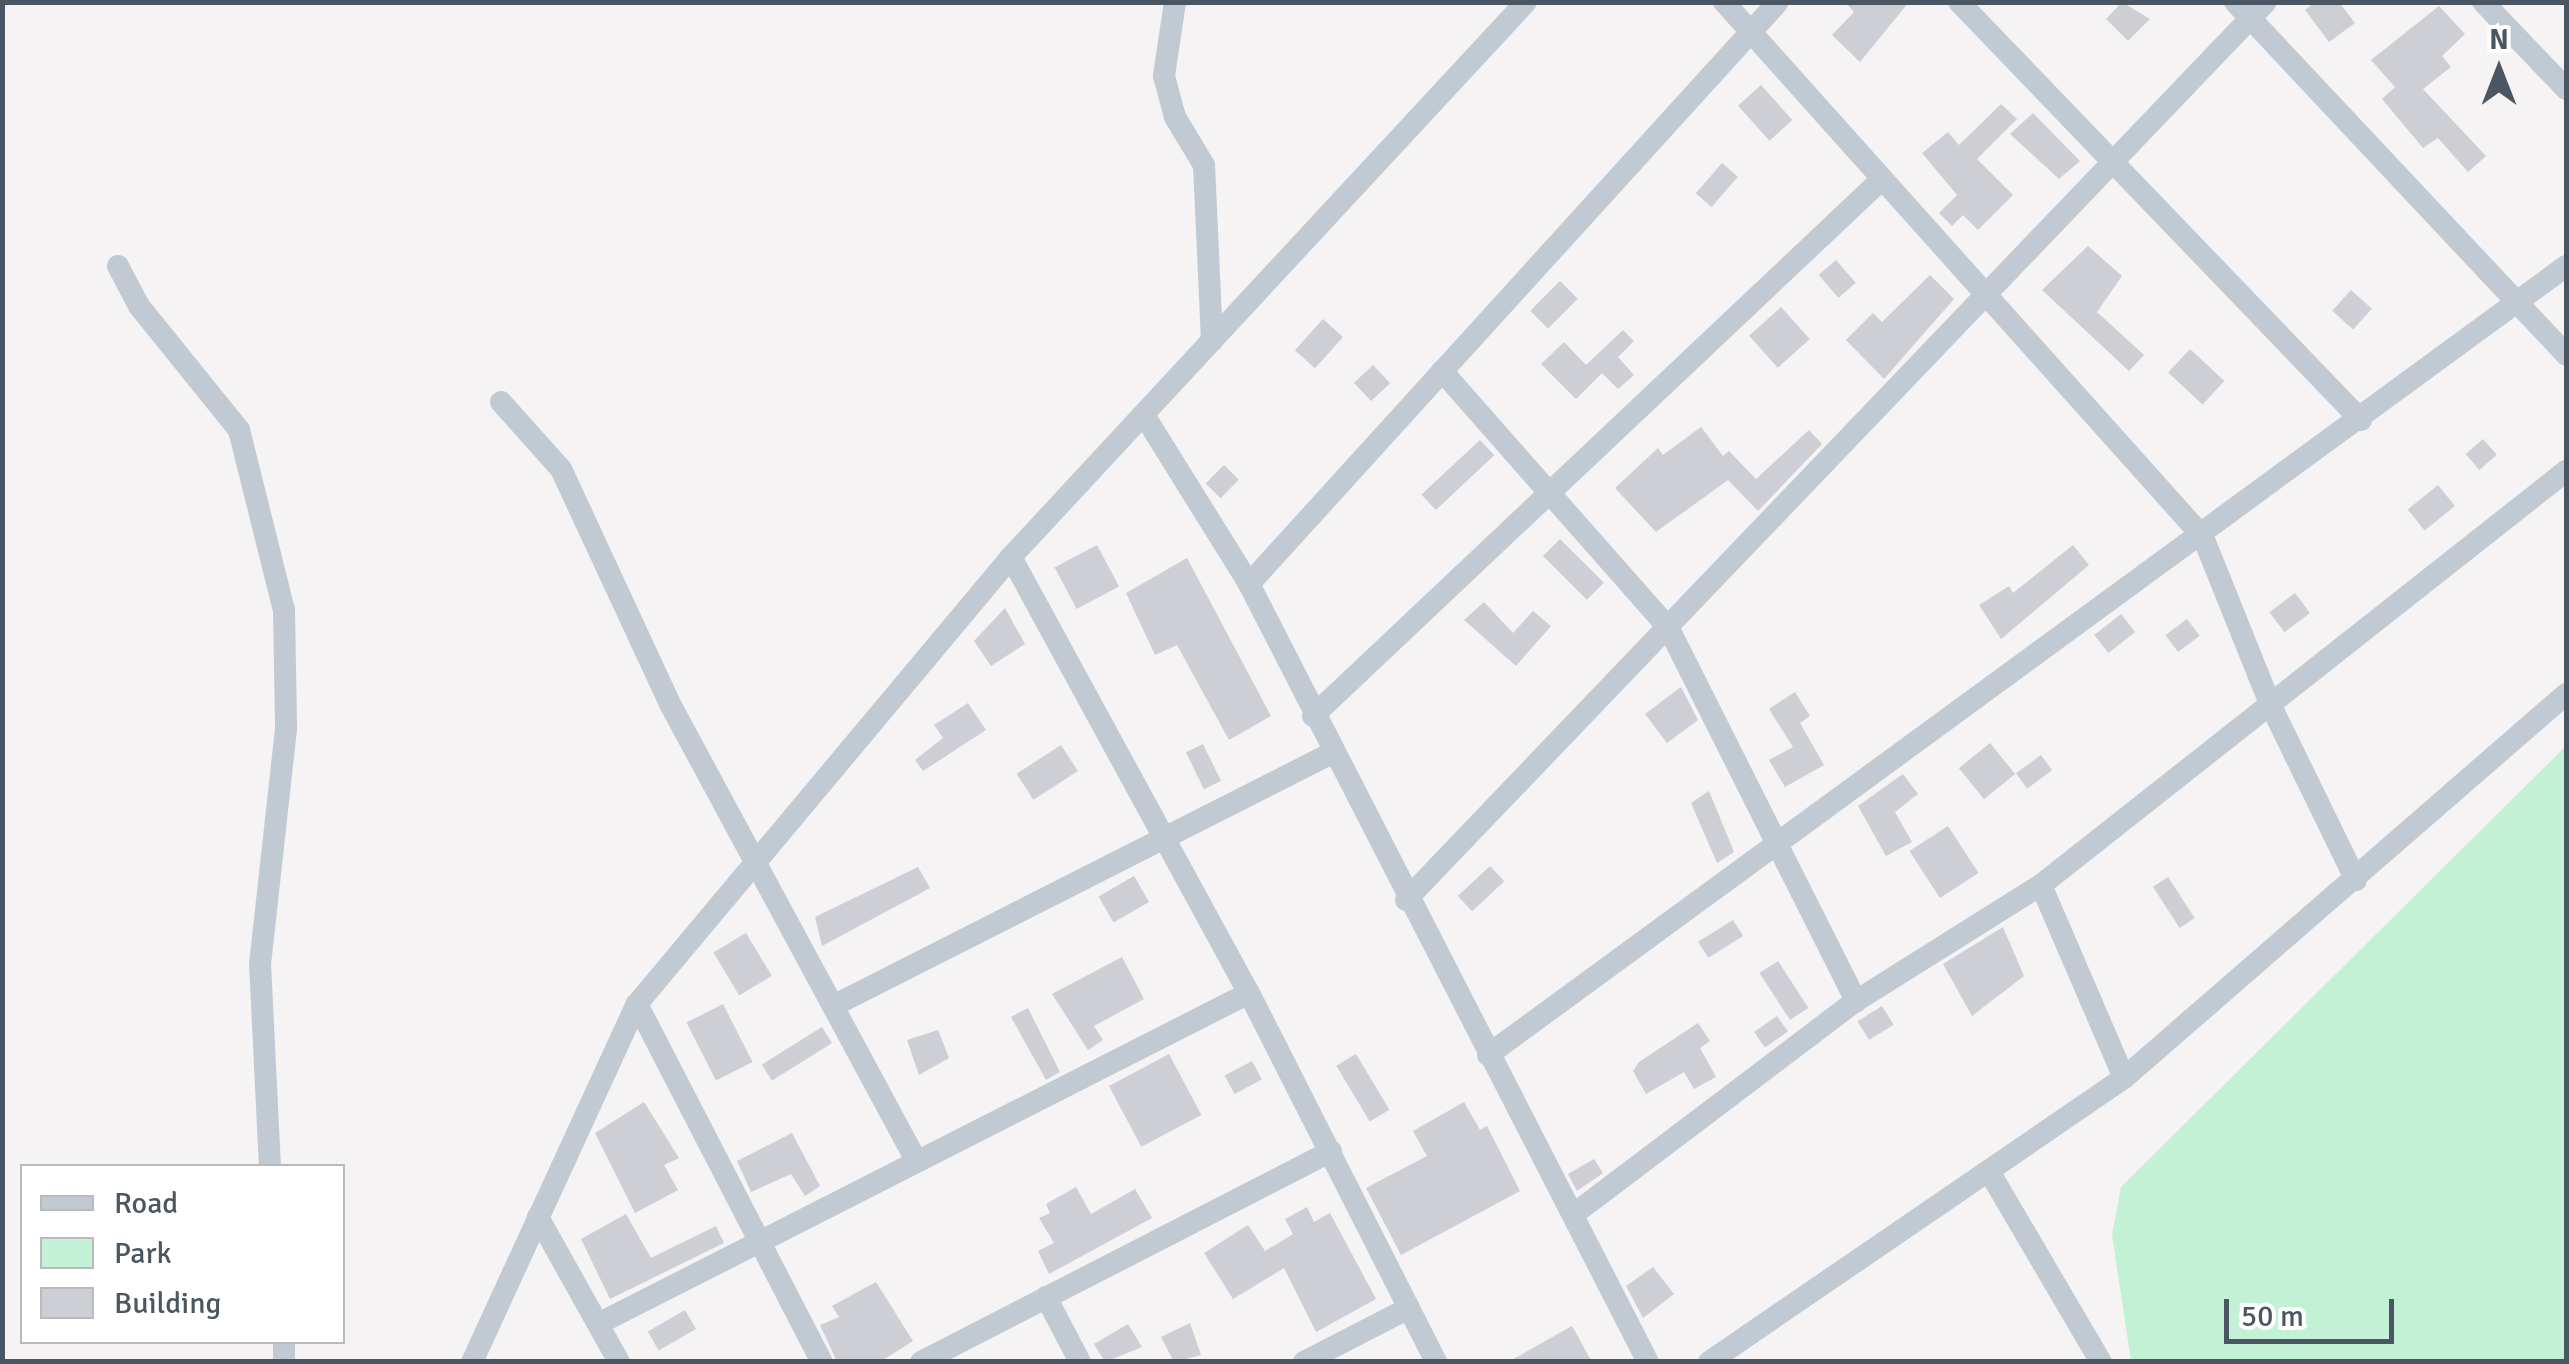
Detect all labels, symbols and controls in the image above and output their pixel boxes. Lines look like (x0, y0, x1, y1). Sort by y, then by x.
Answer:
north arrow (2449, 20, 2549, 120)
text: N (2489, 23, 2509, 57)
legend (20, 1164, 345, 1344)
text: Road (114, 1185, 178, 1222)
text: Park (114, 1235, 172, 1272)
scale bar (2229, 1279, 2399, 1341)
text: Building (114, 1285, 221, 1322)
text: 50 m (2241, 1298, 2304, 1335)

